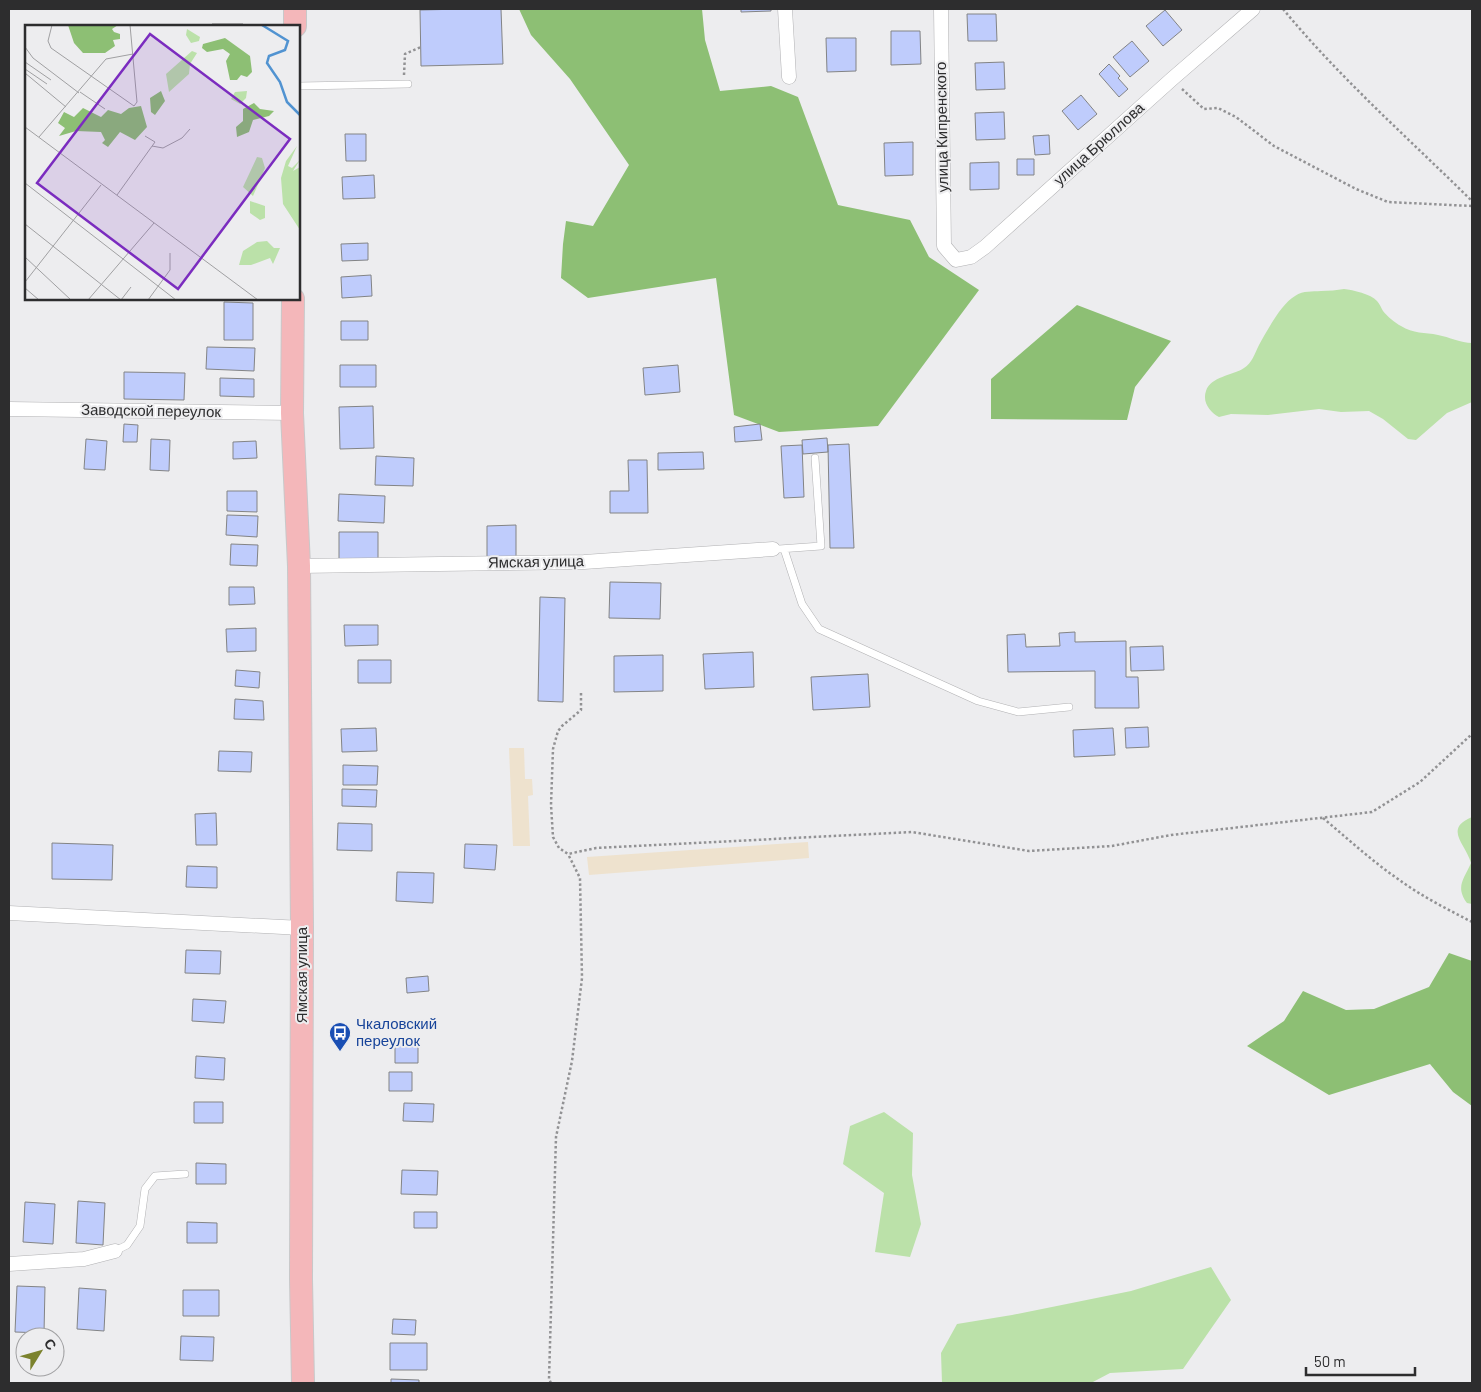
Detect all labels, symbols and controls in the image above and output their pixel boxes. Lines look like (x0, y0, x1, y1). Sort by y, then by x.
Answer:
inset map (25, 25, 300, 300)
street label: улица Кипренского (931, 62, 951, 192)
street label: улица Брюллова (1049, 97, 1148, 189)
street label: Заводской переулок (81, 400, 222, 420)
street label: Ямская улица (488, 551, 585, 571)
street label: Ямская улица (292, 926, 310, 1023)
place label: Чкаловский переулок (356, 1014, 437, 1049)
bus stop icon: Чкаловский переулок (328, 1021, 352, 1052)
north arrow (15, 1327, 65, 1377)
text: С (41, 1335, 61, 1353)
scale bar (1306, 1344, 1415, 1376)
text: 50 m (1314, 1352, 1346, 1370)

